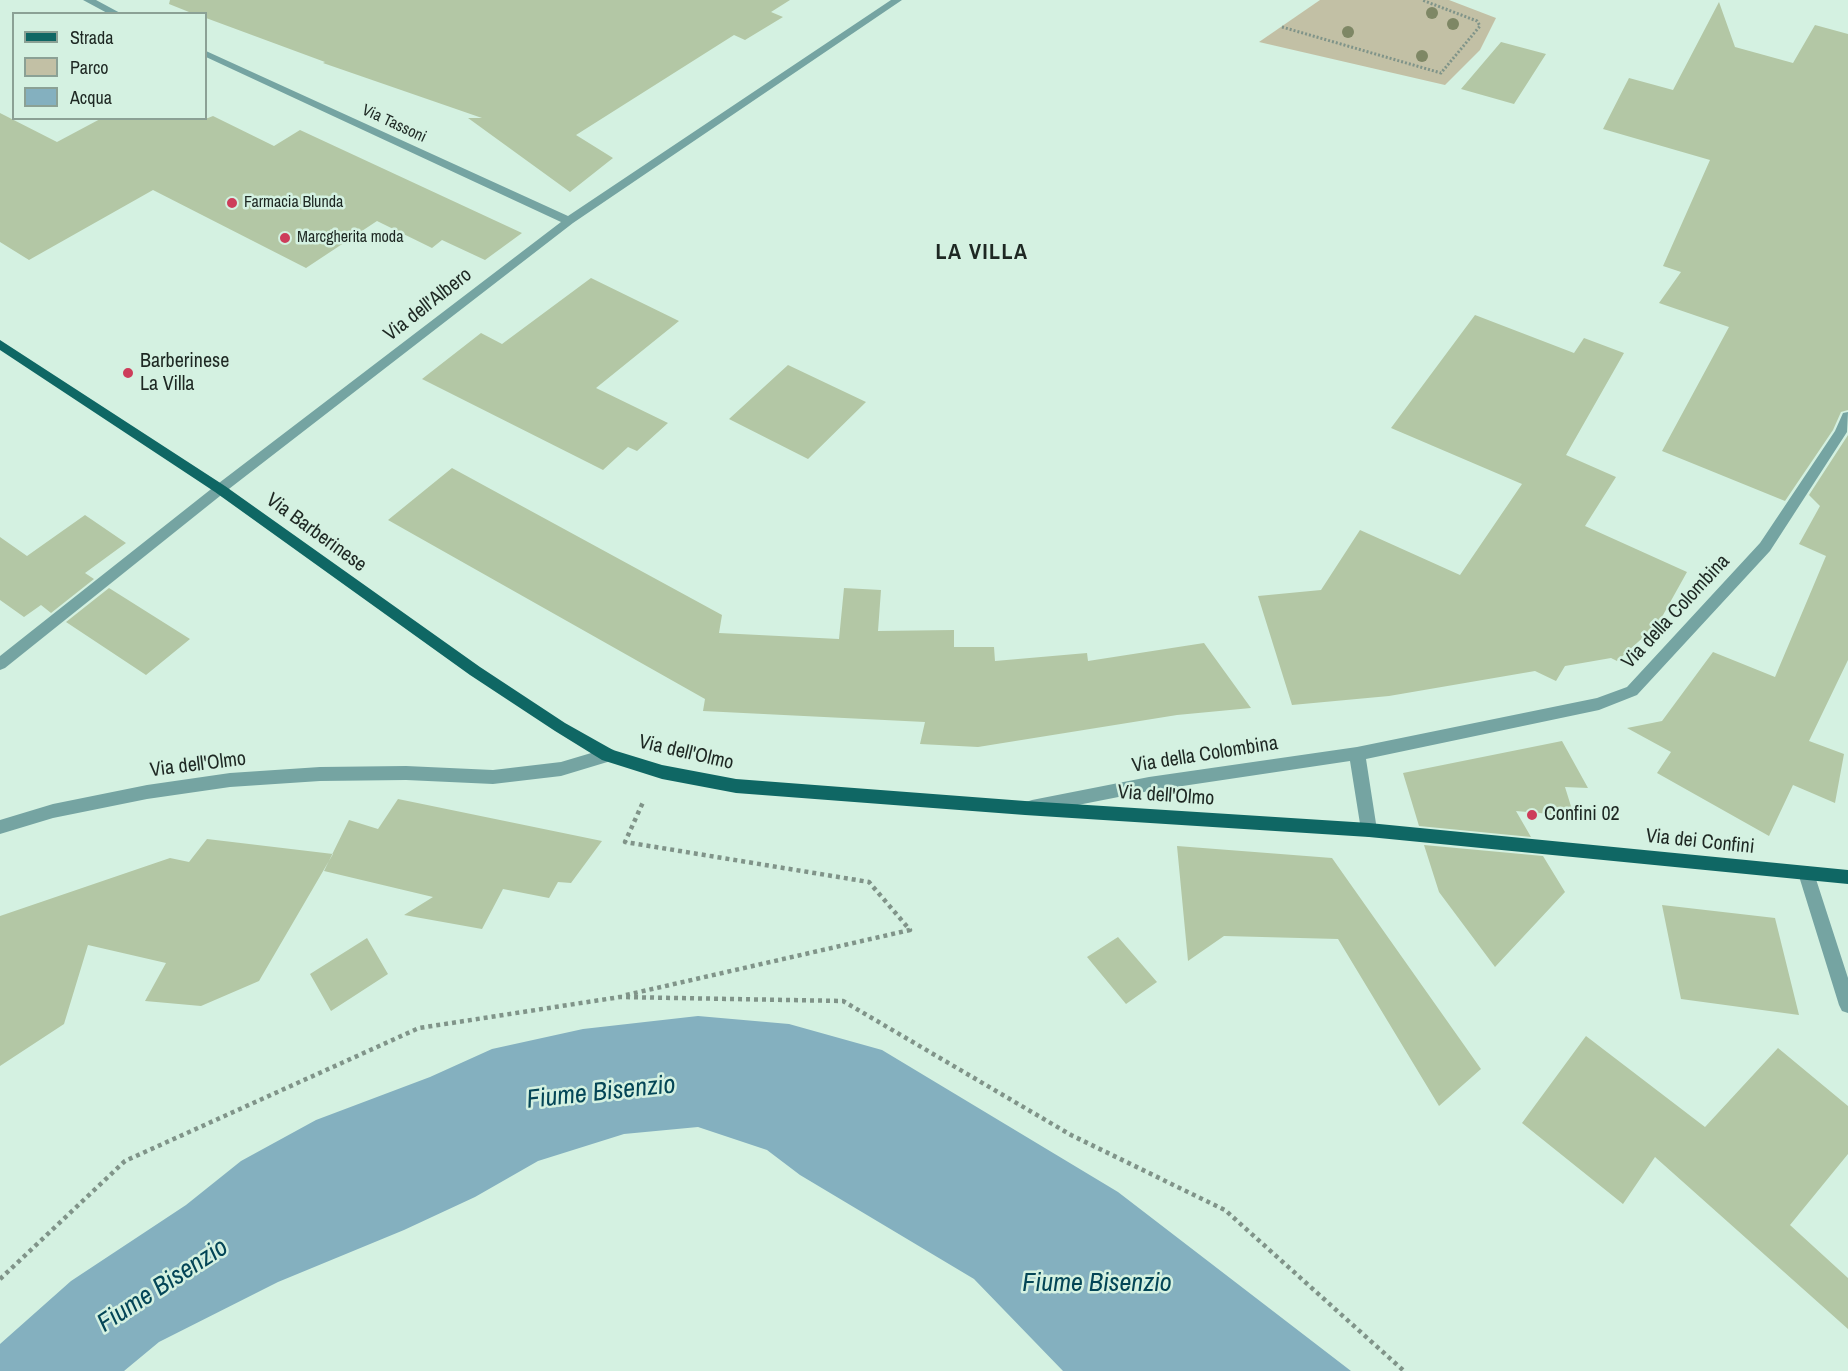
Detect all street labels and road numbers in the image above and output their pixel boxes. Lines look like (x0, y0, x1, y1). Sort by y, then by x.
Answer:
street label: Via Tassoni (359, 101, 429, 147)
street label: Via dell'Albero (379, 263, 477, 347)
street label: Via Barberinese (261, 489, 371, 577)
street label: Via della Colombina (1617, 550, 1735, 674)
street label: Via dell'Olmo (636, 730, 736, 776)
street label: Via della Colombina (1130, 732, 1280, 778)
street label: Via dell'Olmo (149, 747, 247, 783)
street label: Via dell'Olmo (1117, 781, 1215, 811)
street label: Via dei Confini (1644, 824, 1756, 860)

